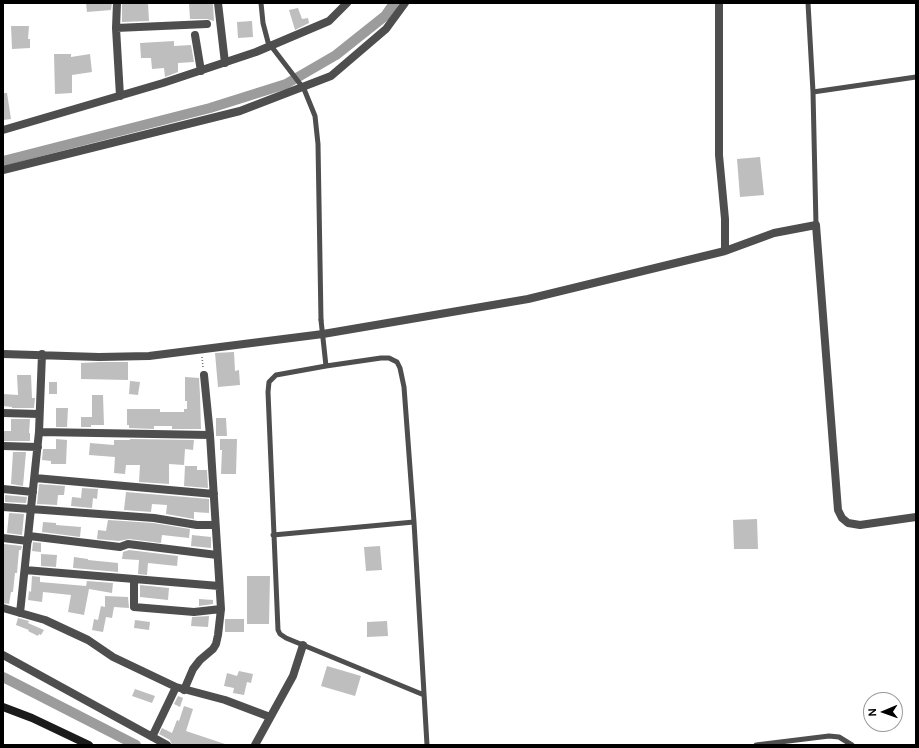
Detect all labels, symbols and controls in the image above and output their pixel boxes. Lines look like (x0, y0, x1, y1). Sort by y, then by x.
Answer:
north arrow (863, 692, 903, 732)
text: N (865, 708, 879, 717)

